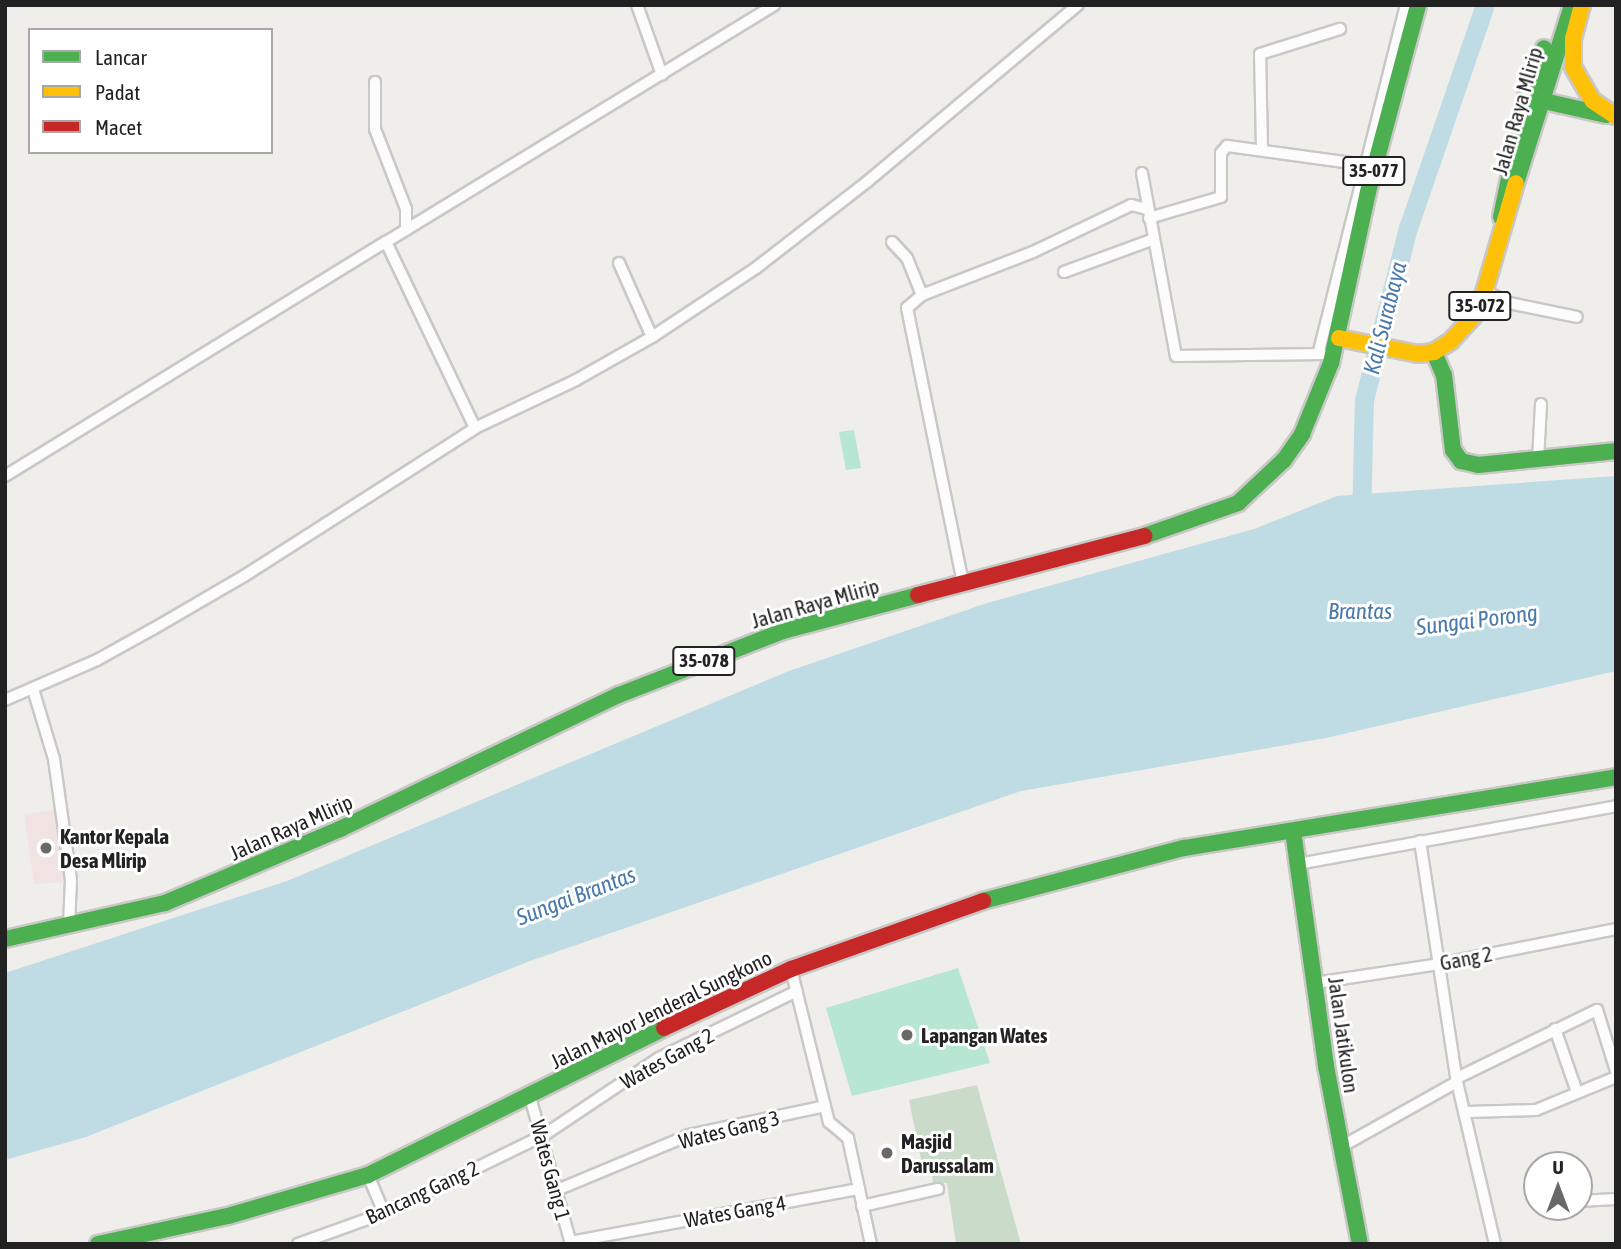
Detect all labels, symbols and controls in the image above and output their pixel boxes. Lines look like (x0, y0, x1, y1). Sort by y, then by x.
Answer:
legend (28, 28, 273, 154)
street label: Jalan Raya Mlirip (1487, 44, 1547, 178)
text: Lancar (95, 45, 147, 69)
text: Padat (95, 80, 140, 104)
text: Macet (95, 115, 142, 139)
road number: 35-077 (1341, 155, 1407, 186)
water label: Kali Surabaya (1358, 259, 1412, 377)
road number: 35-072 (1447, 290, 1513, 322)
street label: Jalan Raya Mlirip (748, 573, 882, 633)
water label: Brantas (1328, 597, 1392, 625)
water label: Sungai Porong (1415, 599, 1539, 641)
road number: 35-078 (671, 646, 737, 676)
street label: Jalan Raya Mlirip (226, 789, 356, 865)
place label: Kantor Kepala Desa Mlirip (60, 823, 169, 873)
marker: Kantor Kepala Desa Mlirip (38, 840, 54, 856)
water label: Sungai Brantas (512, 861, 640, 931)
street label: Gang 2 (1438, 941, 1494, 975)
street label: Jalan Mayor Jenderal Sungkono (546, 944, 776, 1074)
street label: Jalan Jatikulon (1323, 975, 1365, 1095)
street label: Wates Gang 2 (616, 1022, 718, 1094)
place label: Lapangan Wates (921, 1022, 1047, 1048)
marker: Lapangan Wates (899, 1027, 915, 1043)
street label: Wates Gang 3 (676, 1104, 782, 1154)
street label: Wates Gang 1 (526, 1117, 576, 1223)
place label: Masjid Darussalam (901, 1128, 994, 1178)
marker: Masjid Darussalam (879, 1145, 895, 1161)
north arrow (1523, 1151, 1593, 1221)
street label: Bancang Gang 2 (361, 1155, 483, 1229)
text: U (1552, 1156, 1564, 1178)
street label: Wates Gang 4 (682, 1190, 788, 1232)

